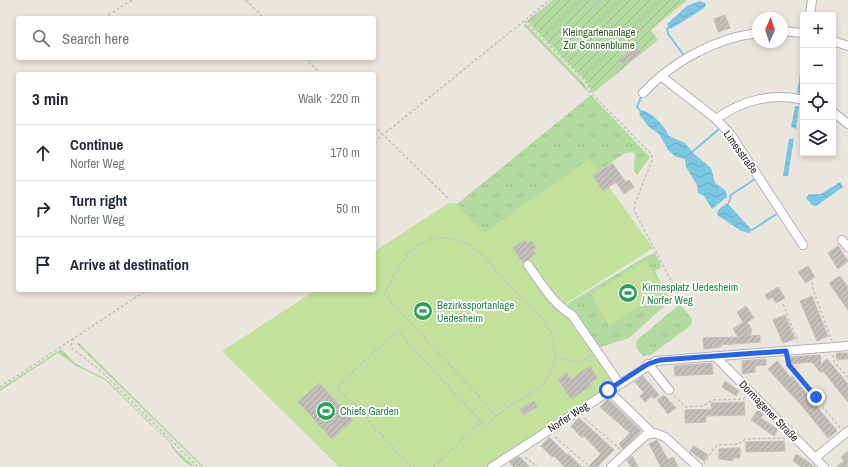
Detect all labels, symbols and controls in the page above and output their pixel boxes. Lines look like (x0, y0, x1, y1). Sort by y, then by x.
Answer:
north arrow (752, 12, 788, 48)
map controls (800, 12, 836, 156)
button: + (800, 12, 836, 48)
search box (16, 16, 376, 60)
park label: Kleingartenanlage Zur Sonnenblume (562, 25, 636, 52)
icon: search (30, 27, 52, 49)
text: Search here (62, 28, 129, 49)
button: − (800, 48, 836, 84)
button: locate (800, 84, 836, 120)
text: 3 min (32, 87, 68, 110)
text: Walk · 220 m (298, 90, 360, 107)
button: layers (800, 120, 836, 156)
street label: Limesstraße (721, 128, 761, 176)
text: Continue (70, 134, 123, 155)
icon: ahead (32, 142, 54, 164)
text: 170 m (330, 144, 360, 161)
text: Norfer Weg (70, 155, 124, 172)
text: Turn right (70, 190, 127, 211)
icon: right (32, 198, 54, 220)
text: 50 m (336, 200, 360, 217)
text: Norfer Weg (70, 211, 124, 228)
icon: arrive (32, 254, 54, 276)
text: Arrive at destination (70, 254, 189, 275)
place label: Kirmesplatz Uedesheim / Norfer Weg (642, 280, 738, 307)
sports icon: Kirmesplatz Uedesheim / Norfer Weg (617, 282, 639, 304)
place label: Bezirkssportanlage Uedesheim (437, 298, 514, 325)
sports icon: Bezirkssportanlage Uedesheim (412, 300, 434, 322)
street label: Dormagener Straße (736, 377, 802, 445)
route start (599, 381, 617, 399)
route end (807, 388, 825, 406)
street label: Norfer Weg (545, 399, 591, 435)
sports icon: Chiefs Garden (315, 400, 337, 422)
place label: Chiefs Garden (340, 404, 399, 418)

